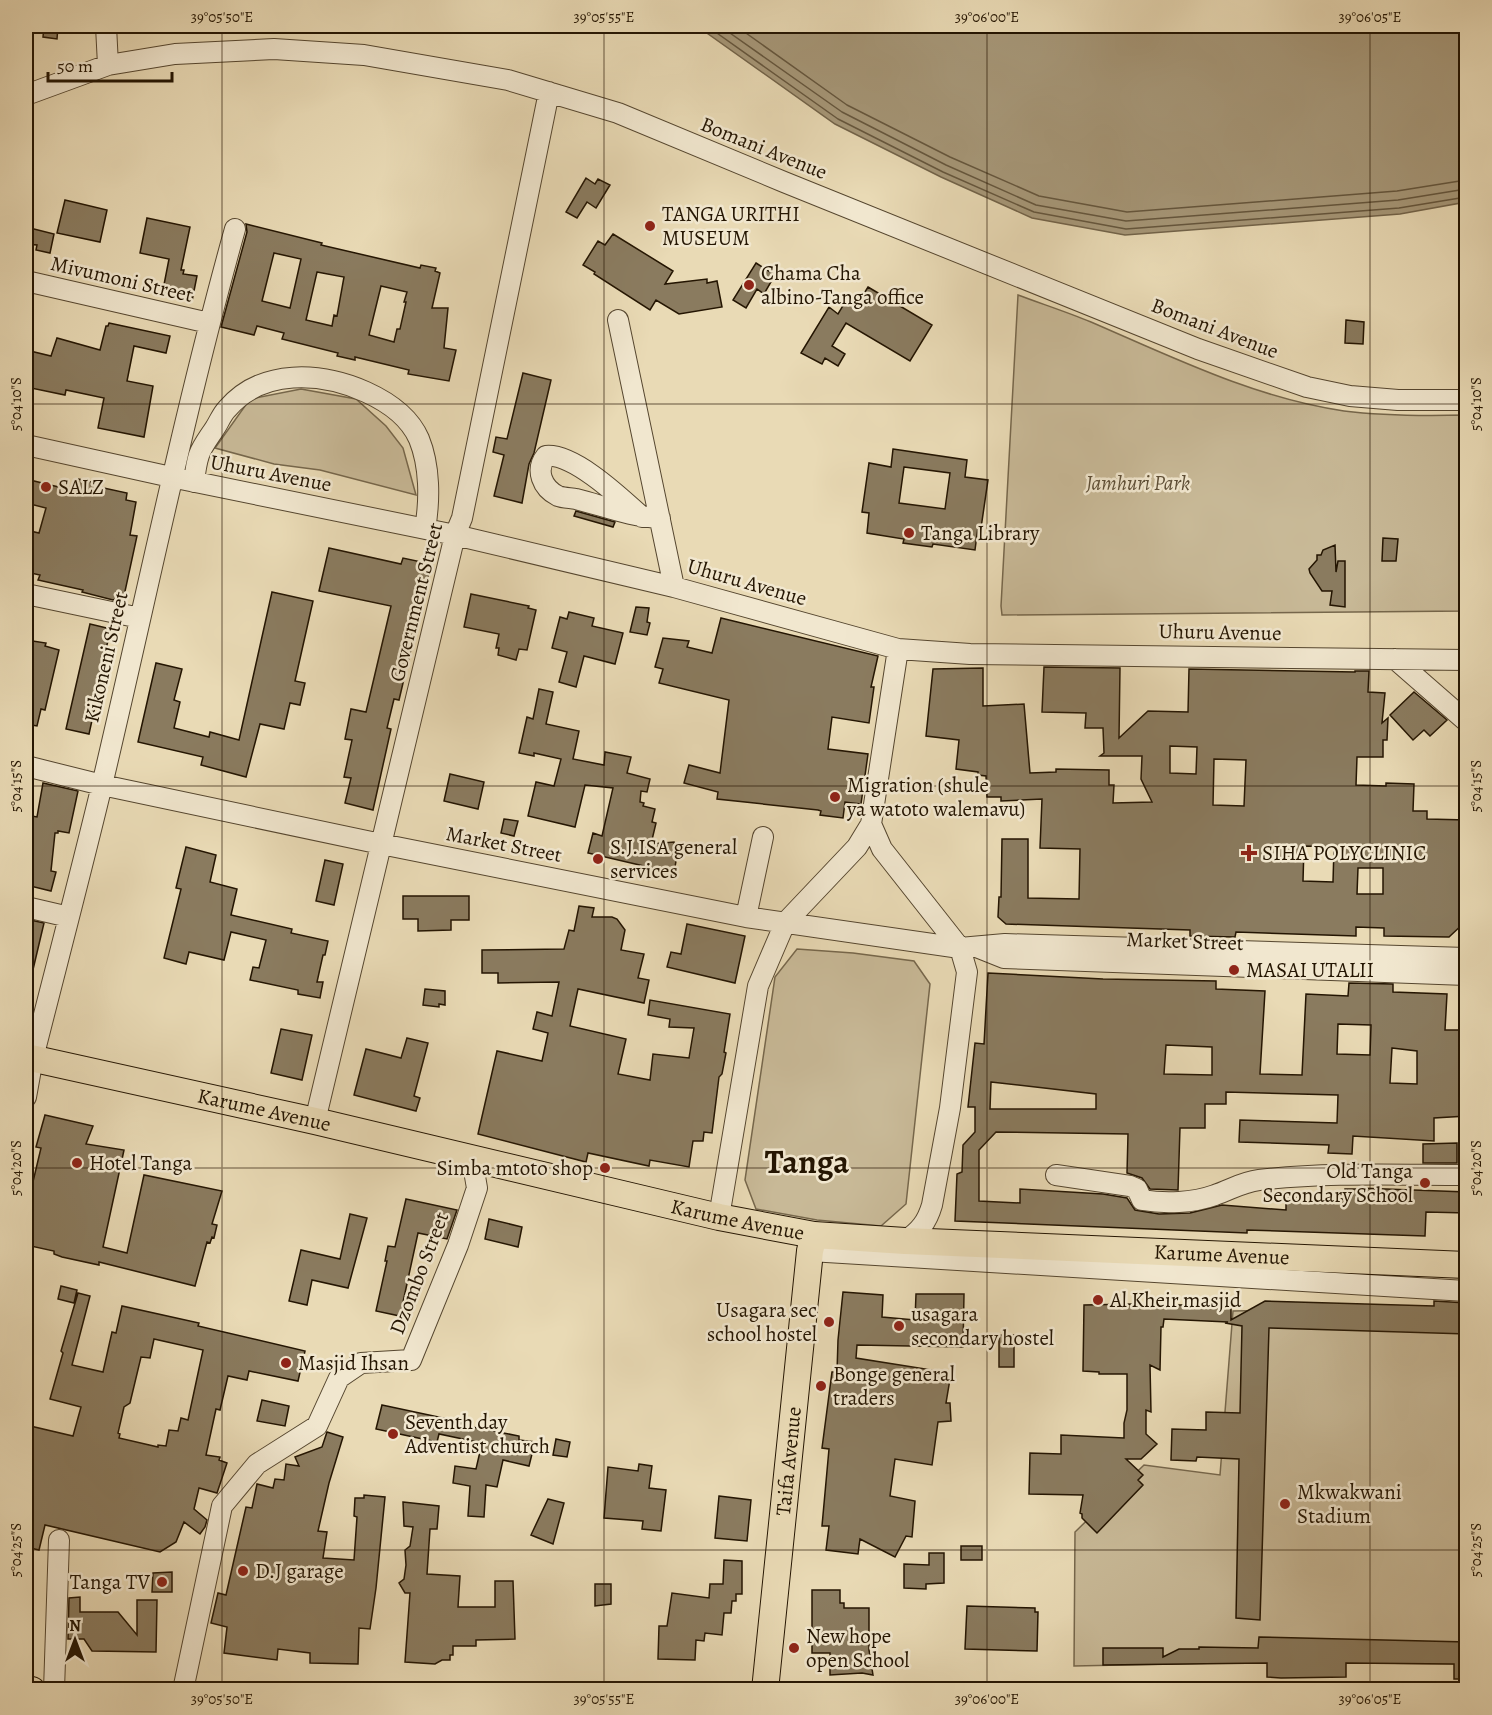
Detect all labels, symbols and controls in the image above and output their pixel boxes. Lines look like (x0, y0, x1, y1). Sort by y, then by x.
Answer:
text: 39°05'50"E (191, 7, 253, 27)
text: 39°05'55"E (574, 7, 634, 27)
text: 39°06'00"E (955, 7, 1019, 27)
text: 39°06'05"E (1339, 7, 1401, 27)
scale bar (48, 45, 172, 83)
text: 50 m (57, 54, 93, 78)
street label: Bomani Avenue (697, 110, 831, 186)
place label: TANGA URITHI MUSEUM (662, 200, 800, 252)
marker: TANGA URITHI MUSEUM (643, 219, 657, 233)
street label: Mivumoni Street (48, 249, 196, 309)
place label: Chama Cha albino-Tanga office (761, 259, 924, 311)
marker: Chama Cha albino-Tanga office (742, 278, 756, 292)
street label: Bomani Avenue (1147, 291, 1283, 365)
text: 5°04'10"S (6, 377, 26, 431)
text: 5°04'10"S (1466, 377, 1486, 431)
street label: Uhuru Avenue (208, 448, 334, 498)
park label: Jamhuri Park (1085, 469, 1190, 497)
place label: SALZ (58, 473, 104, 501)
marker: SALZ (39, 480, 53, 494)
place label: Tanga Library (921, 519, 1040, 547)
street label: Government Street (383, 520, 449, 684)
marker: Tanga Library (902, 526, 916, 540)
street label: Uhuru Avenue (684, 552, 810, 612)
street label: Kikoneni Street (77, 589, 135, 725)
street label: Uhuru Avenue (1158, 617, 1282, 647)
text: 5°04'15"S (6, 760, 26, 812)
text: 5°04'15"S (1466, 760, 1486, 812)
place label: Migration (shule ya watoto walemavu) (846, 771, 1025, 823)
marker: Migration (shule ya watoto walemavu) (828, 790, 842, 804)
street label: Market Street (444, 819, 564, 869)
place label: S.J.ISA general services (610, 833, 737, 885)
place label: SIHA POLYCLINIC (1262, 839, 1426, 867)
marker: SIHA POLYCLINIC (1240, 844, 1258, 862)
marker: S.J.ISA general services (591, 852, 605, 866)
street label: Market Street (1126, 925, 1244, 957)
place label: MASAI UTALII (1246, 956, 1374, 984)
marker: MASAI UTALII (1227, 963, 1241, 977)
street label: Karume Avenue (195, 1081, 334, 1138)
district label: Tanga (765, 1139, 849, 1184)
text: 5°04'20"S (6, 1140, 26, 1196)
text: 5°04'20"S (1466, 1140, 1486, 1196)
place label: Hotel Tanga (89, 1149, 192, 1177)
place label: Simba mtoto shop (436, 1154, 593, 1182)
marker: Hotel Tanga (70, 1156, 84, 1170)
place label: Old Tanga Secondary School (1263, 1157, 1413, 1209)
marker: Simba mtoto shop (598, 1161, 612, 1175)
marker: Old Tanga Secondary School (1418, 1176, 1432, 1190)
street label: Karume Avenue (668, 1192, 807, 1247)
street label: Dzombo Street (383, 1208, 455, 1338)
street label: Karume Avenue (1153, 1238, 1290, 1271)
place label: Al Kheir masjid (1109, 1286, 1242, 1314)
marker: Al Kheir masjid (1091, 1293, 1105, 1307)
place label: Usagara sec school hostel (707, 1296, 817, 1348)
place label: usagara secondary hostel (911, 1300, 1054, 1352)
marker: Usagara sec school hostel (822, 1315, 836, 1329)
marker: usagara secondary hostel (892, 1319, 906, 1333)
place label: Masjid Ihsan (298, 1349, 409, 1377)
marker: Masjid Ihsan (279, 1356, 293, 1370)
place label: Bonge general traders (833, 1360, 955, 1412)
marker: Bonge general traders (814, 1379, 828, 1393)
street label: Taifa Avenue (769, 1405, 808, 1517)
place label: Seventh day Adventist church (404, 1408, 550, 1460)
marker: Seventh day Adventist church (386, 1427, 400, 1441)
place label: Mkwakwani Stadium (1297, 1478, 1402, 1530)
marker: Mkwakwani Stadium (1278, 1497, 1292, 1511)
text: 5°04'25"S (6, 1523, 26, 1577)
text: 5°04'25"S (1466, 1523, 1486, 1577)
place label: D.J garage (255, 1557, 344, 1585)
marker: D.J garage (236, 1564, 250, 1578)
place label: Tanga TV (70, 1568, 150, 1596)
marker: Tanga TV (155, 1575, 169, 1589)
north arrow (45, 1610, 105, 1670)
text: N (69, 1615, 81, 1637)
place label: New hope open School (806, 1622, 910, 1674)
marker: New hope open School (787, 1641, 801, 1655)
text: 39°05'50"E (191, 1689, 253, 1709)
text: 39°05'55"E (574, 1689, 634, 1709)
text: 39°06'00"E (955, 1689, 1019, 1709)
text: 39°06'05"E (1339, 1689, 1401, 1709)

